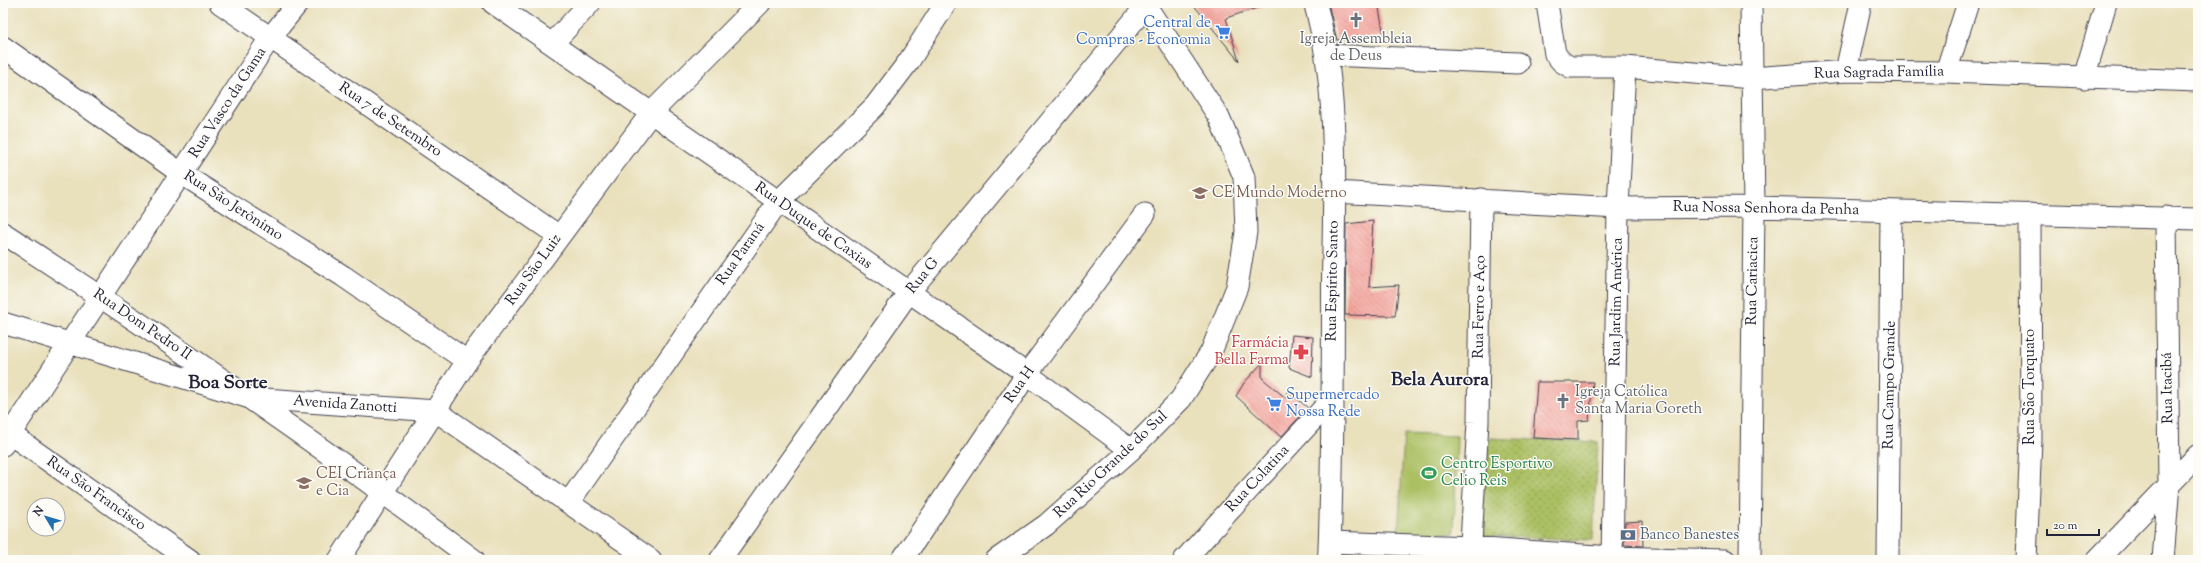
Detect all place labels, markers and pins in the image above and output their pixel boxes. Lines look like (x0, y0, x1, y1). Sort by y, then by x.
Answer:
church icon: Igreja Assembleia de Deus (1347, 11, 1365, 29)
place label: Central de Compras - Economia (1076, 13, 1211, 51)
supermarket icon: Central de Compras - Economia (1214, 23, 1232, 41)
place label: Igreja Assembleia de Deus (1300, 29, 1412, 67)
place label: CE Mundo Moderno (1212, 183, 1347, 204)
school or university icon: CE Mundo Moderno (1191, 184, 1209, 202)
place label: Farmácia Bella Farma (1214, 333, 1289, 371)
pharmacy icon: Farmácia Bella Farma (1292, 343, 1310, 361)
place label: Igreja Católica Santa Maria Goreth (1575, 382, 1702, 420)
place label: Supermercado Nossa Rede (1286, 385, 1379, 423)
church icon: Igreja Católica Santa Maria Goreth (1554, 392, 1572, 410)
supermarket icon: Supermercado Nossa Rede (1265, 395, 1283, 413)
place label: Centro Esportivo Celio Reis (1441, 454, 1553, 492)
place label: CEI Criança e Cia (316, 464, 396, 502)
sports icon: Centro Esportivo Celio Reis (1420, 464, 1438, 482)
school or university icon: CEI Criança e Cia (295, 474, 313, 492)
place label: Banco Banestes (1640, 525, 1739, 546)
bank icon: Banco Banestes (1619, 526, 1637, 544)

